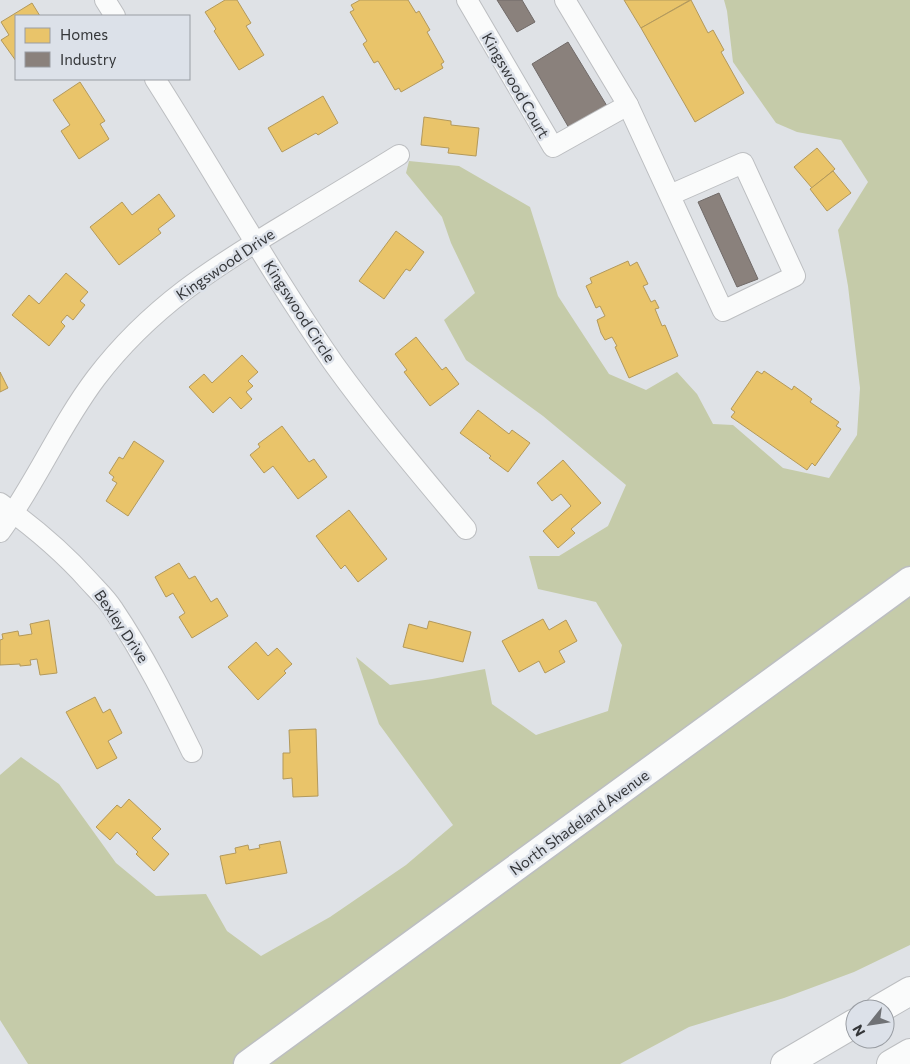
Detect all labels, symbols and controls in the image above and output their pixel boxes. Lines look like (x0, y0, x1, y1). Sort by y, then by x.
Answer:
legend (15, 15, 190, 80)
text: Homes (60, 25, 108, 43)
street label: Kingswood Court (479, 29, 553, 141)
text: Industry (60, 50, 117, 68)
street label: Kingswood Drive (172, 224, 278, 304)
street label: Kingswood Circle (260, 257, 340, 365)
street label: Bexley Drive (91, 586, 153, 666)
street label: North Shadeland Avenue (506, 765, 652, 879)
north arrow (845, 999, 895, 1049)
text: N (848, 1022, 868, 1040)

